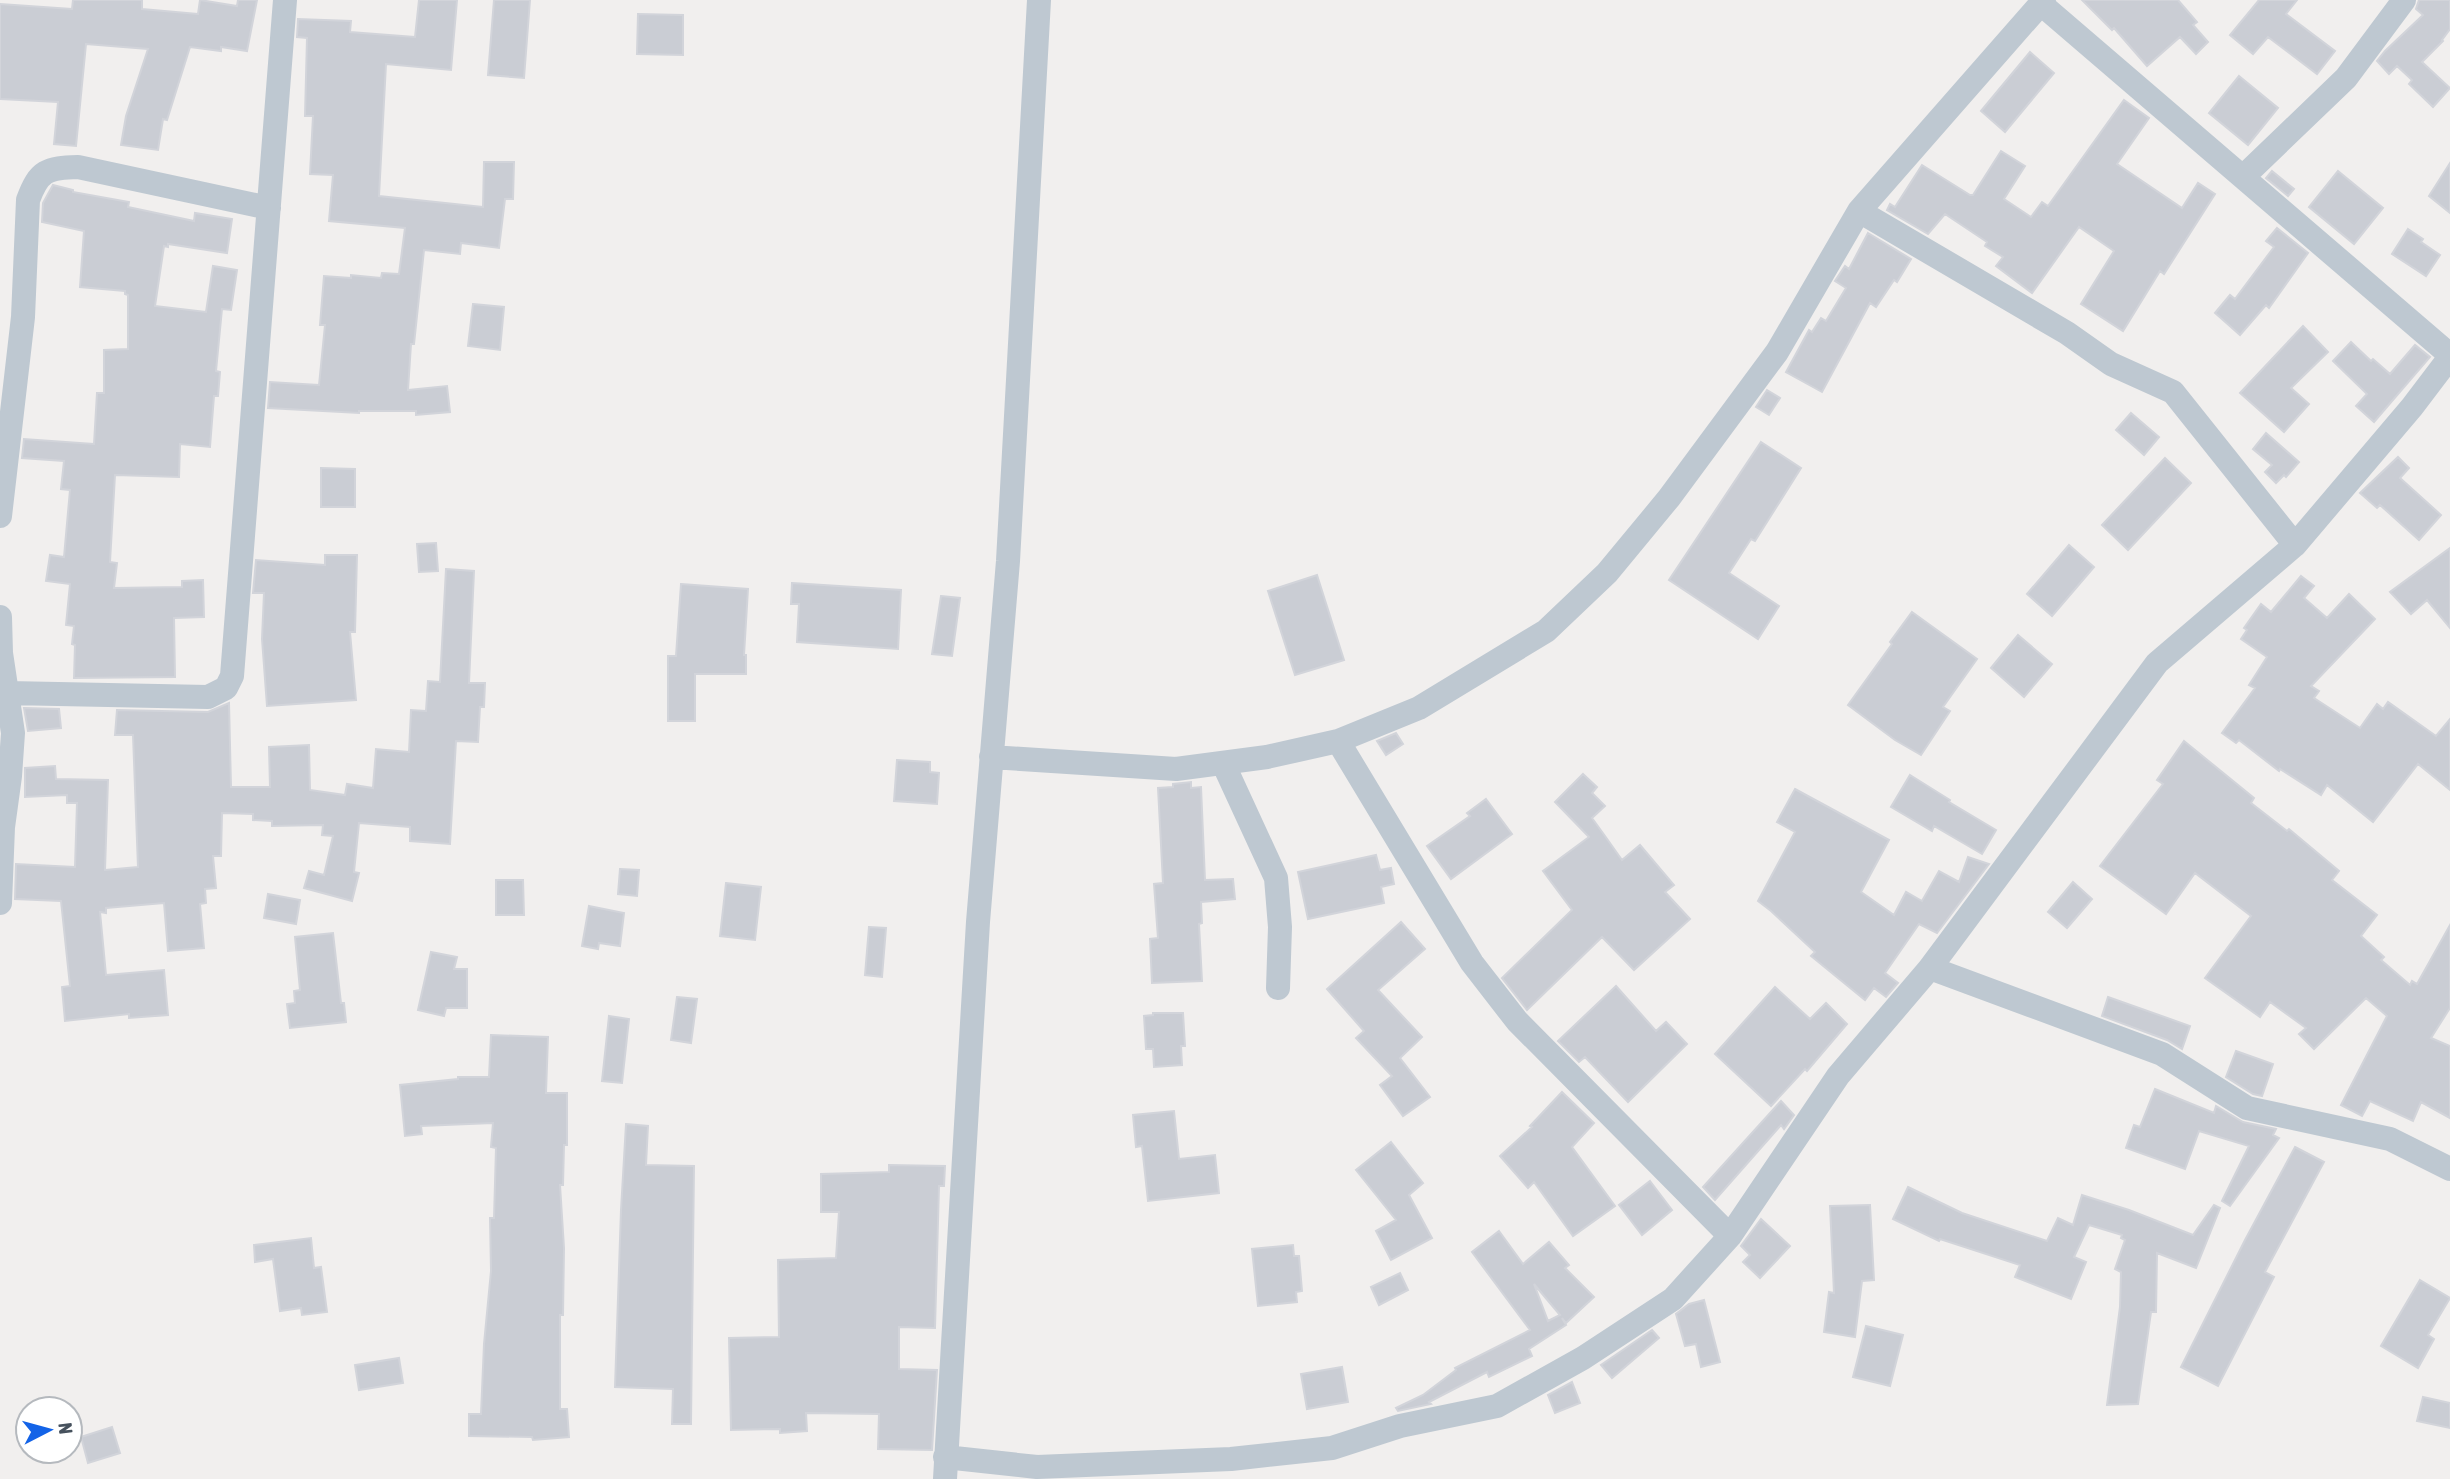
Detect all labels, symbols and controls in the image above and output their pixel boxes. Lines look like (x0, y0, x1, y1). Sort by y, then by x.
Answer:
north arrow (14, 1395, 84, 1465)
text: N (54, 1421, 77, 1435)

